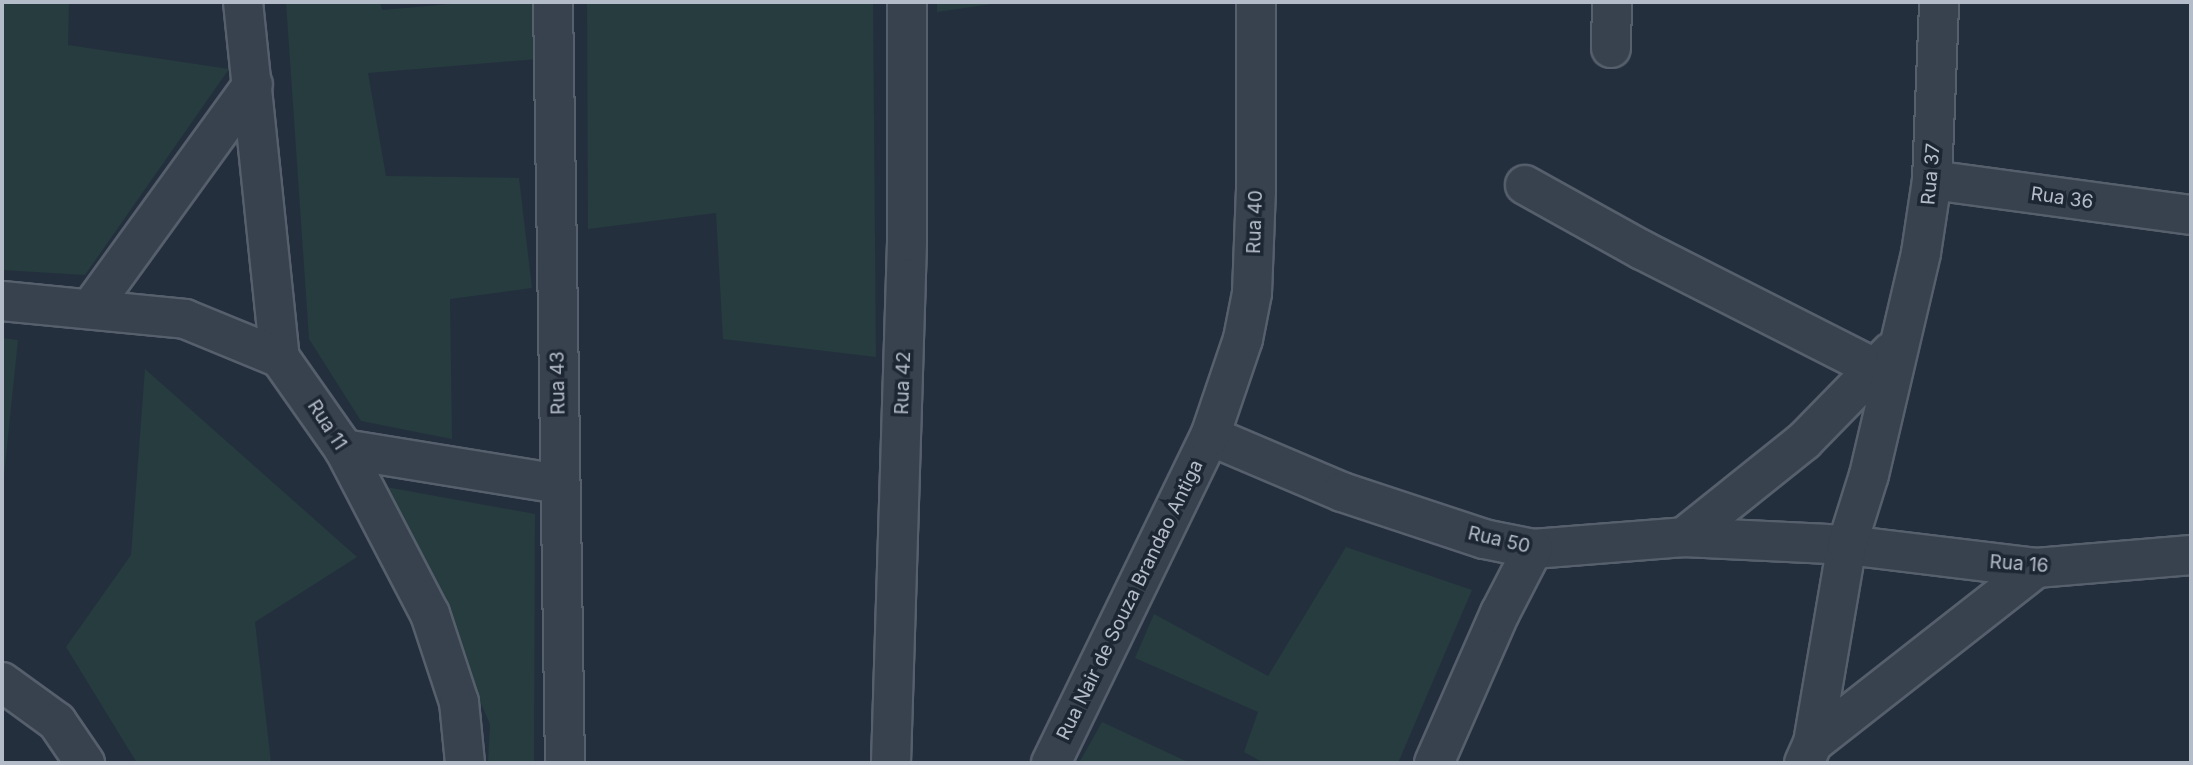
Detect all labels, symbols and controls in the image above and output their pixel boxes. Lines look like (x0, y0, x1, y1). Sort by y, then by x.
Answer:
street label: Rua 37 (1917, 142, 1945, 206)
street label: Rua 36 (2029, 182, 2095, 214)
street label: Rua 40 (1242, 190, 1268, 254)
street label: Rua 43 (546, 351, 570, 415)
street label: Rua 42 (891, 351, 915, 415)
street label: Rua 11 (302, 396, 352, 454)
street label: Rua Nair de Souza Brandao Antiga (1052, 456, 1208, 744)
street label: Rua 50 (1466, 522, 1532, 558)
street label: Rua 16 (1989, 551, 2049, 577)

